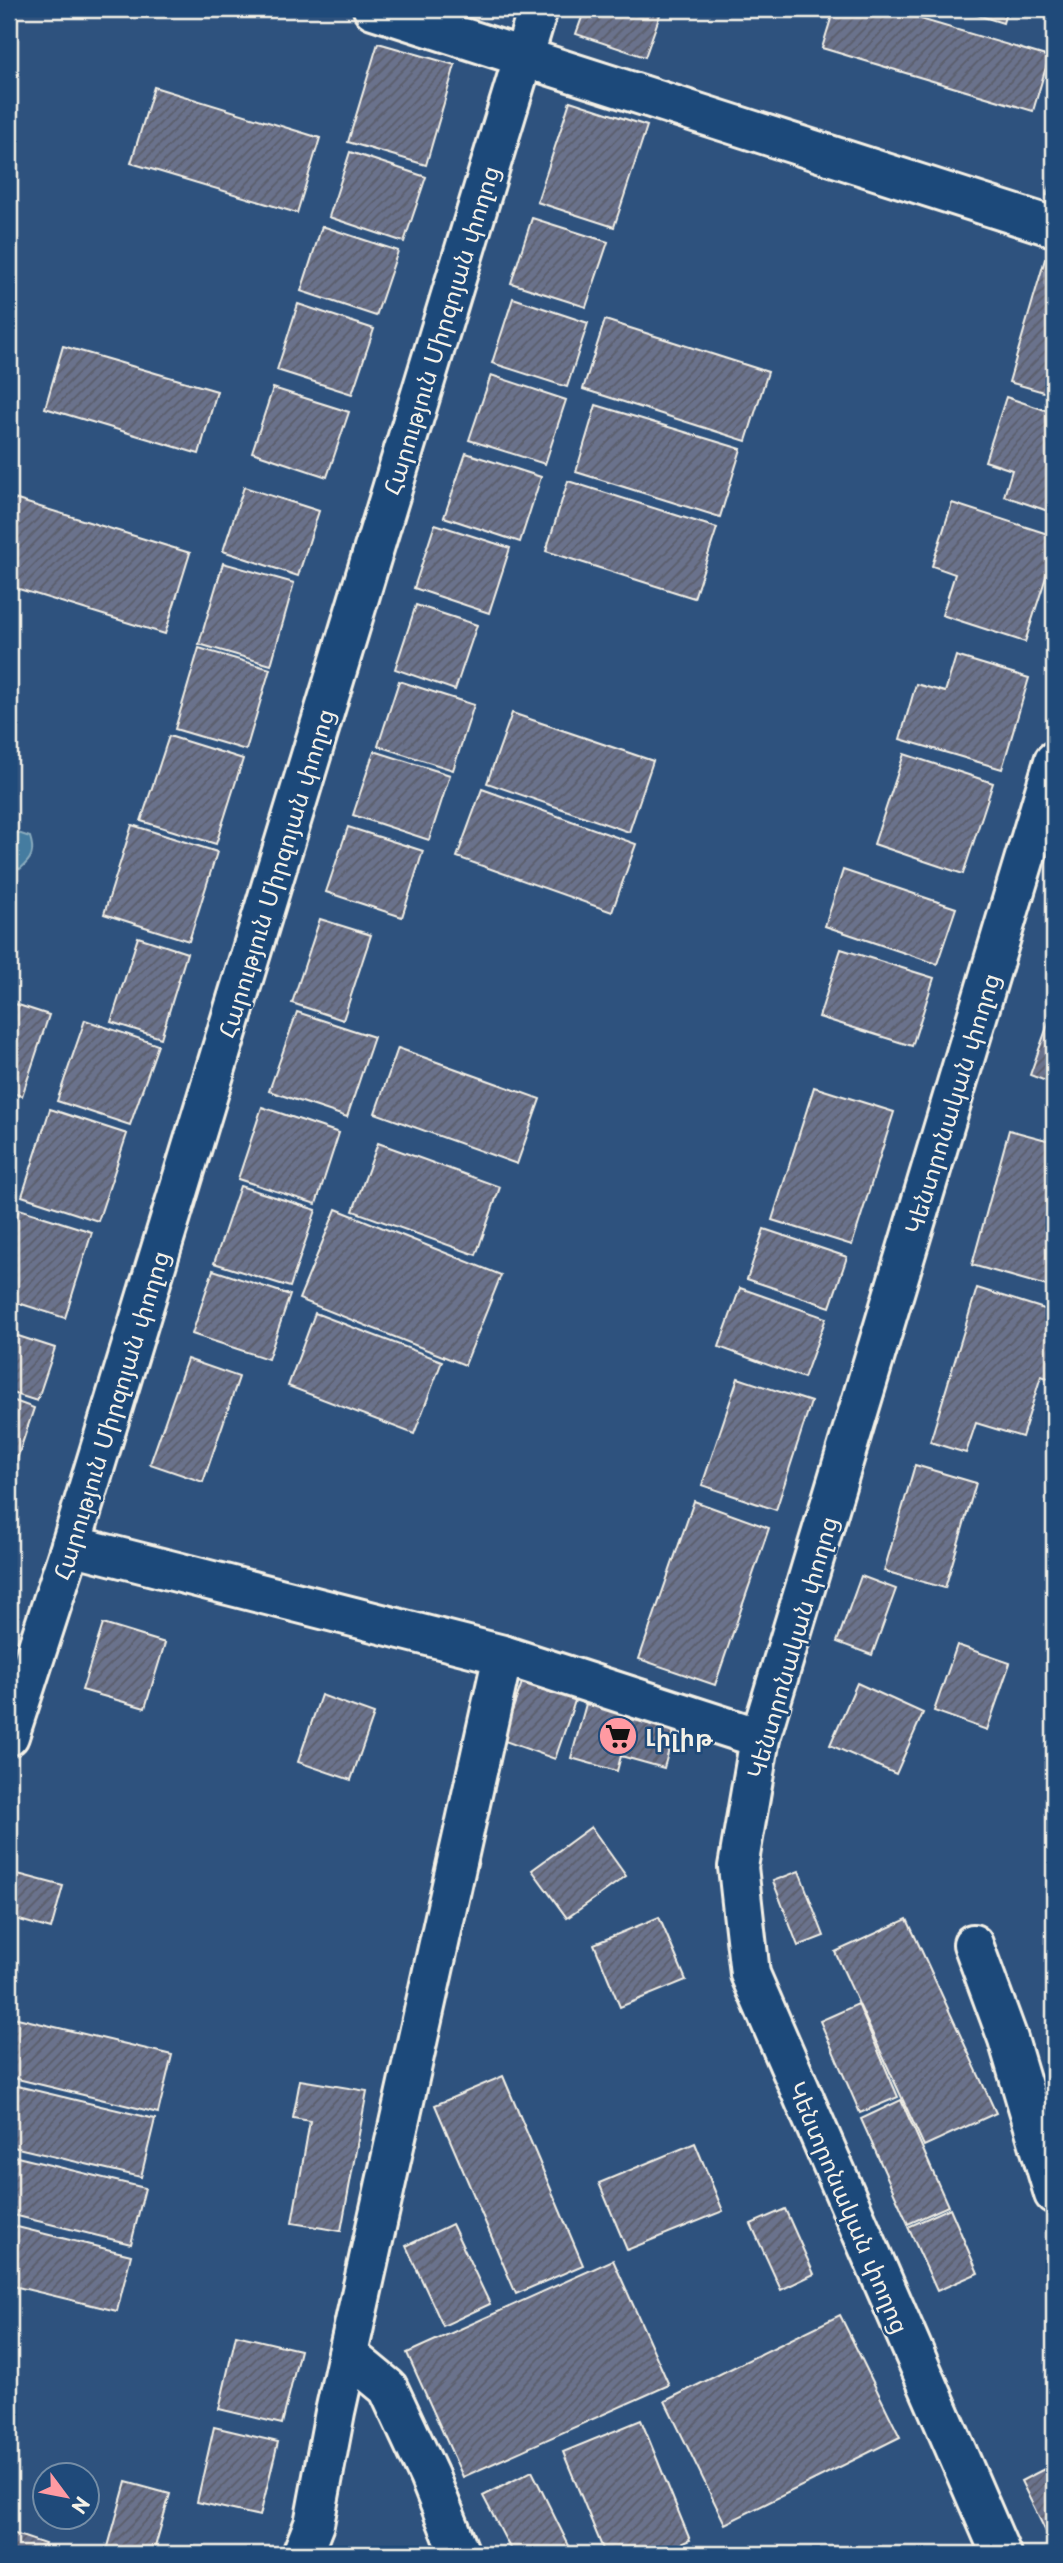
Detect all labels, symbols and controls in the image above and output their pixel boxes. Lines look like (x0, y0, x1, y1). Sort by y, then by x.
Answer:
street label: Հարություն Միրզոյան փողոց (373, 161, 507, 499)
street label: Հարություն Միրզոյան փողոց (208, 704, 342, 1042)
street label: Կենտրոնական փողոց (894, 968, 1008, 1238)
street label: Հարություն Միրզոյան փողոց (43, 1246, 177, 1584)
street label: Կենտրոնական փողոց (736, 1512, 846, 1782)
supermarket icon: Լիլիթ (597, 1715, 639, 1757)
place label: Լիլիթ (645, 1718, 714, 1754)
street label: Կենտրոնական փողոց (781, 2075, 919, 2339)
north arrow (32, 2462, 102, 2532)
text: N (65, 2492, 97, 2519)

